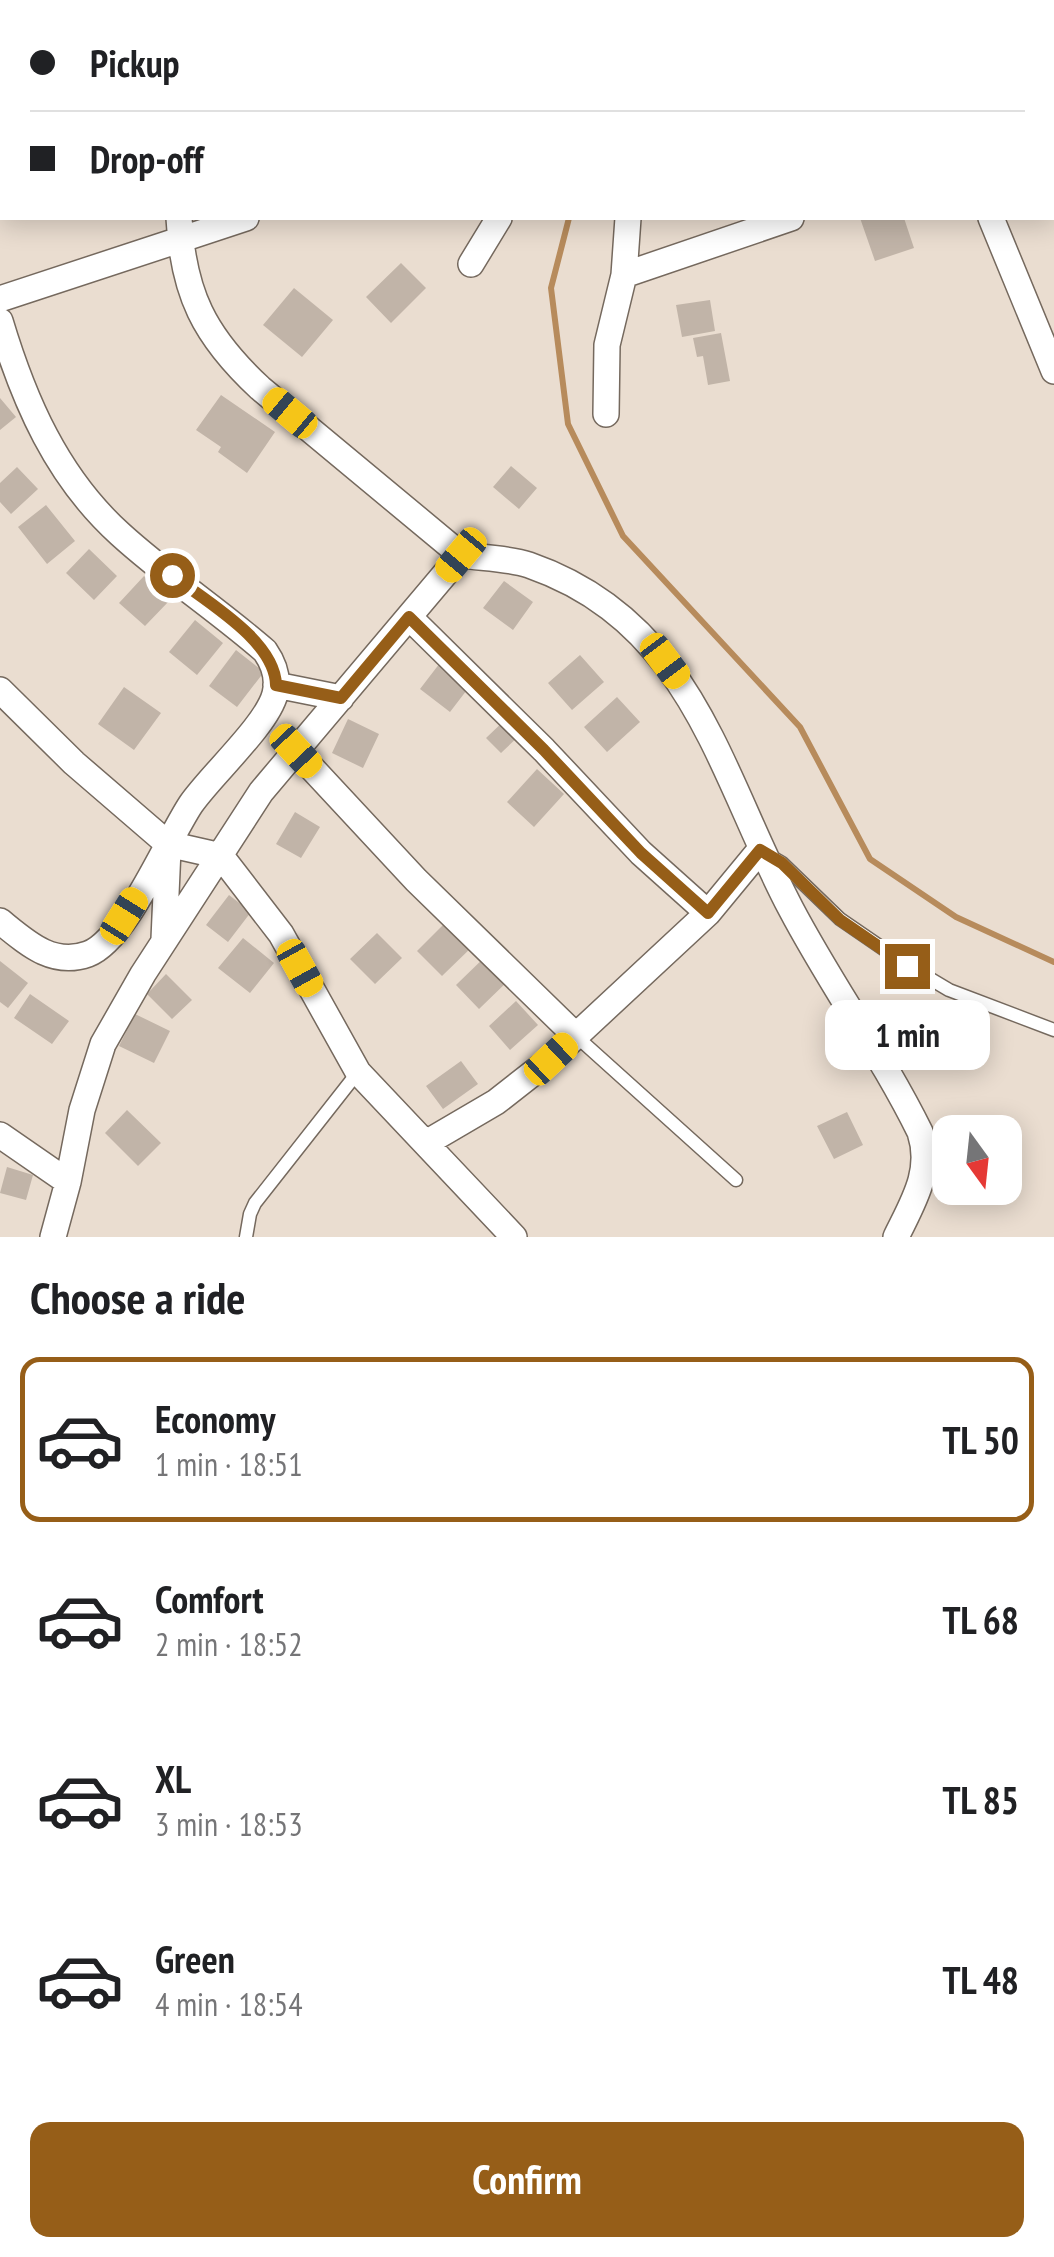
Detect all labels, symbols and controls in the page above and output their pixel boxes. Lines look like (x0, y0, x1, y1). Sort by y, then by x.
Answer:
text: Pickup (90, 38, 180, 87)
text: Drop-off (90, 134, 204, 183)
car (257, 382, 323, 444)
car (430, 522, 492, 588)
route start (150, 553, 195, 598)
car (635, 628, 695, 694)
car (265, 719, 327, 783)
car (95, 883, 153, 949)
car (272, 934, 328, 1002)
route end (885, 944, 930, 989)
callout: 1 min (824, 1001, 990, 1071)
text: 1 min (875, 1014, 940, 1056)
car (519, 1028, 583, 1090)
north arrow (932, 1115, 1022, 1205)
map controls (932, 1115, 1022, 1205)
text: Choose a ride (30, 1268, 245, 1326)
text: Economy (155, 1394, 275, 1443)
icon: car (35, 1395, 125, 1485)
text: TL 50 (942, 1415, 1019, 1464)
text: 1 min · 18:51 (155, 1443, 303, 1485)
text: Comfort (155, 1574, 264, 1623)
icon: car (35, 1575, 125, 1665)
text: TL 68 (942, 1595, 1019, 1644)
text: 2 min · 18:52 (155, 1623, 303, 1665)
text: XL (155, 1754, 191, 1803)
icon: car (35, 1755, 125, 1845)
text: TL 85 (942, 1775, 1019, 1824)
text: 3 min · 18:53 (155, 1803, 303, 1845)
text: Green (155, 1934, 235, 1983)
icon: car (35, 1935, 125, 2025)
text: TL 48 (942, 1955, 1019, 2004)
text: 4 min · 18:54 (155, 1983, 303, 2025)
button: Confirm (30, 2122, 1024, 2237)

